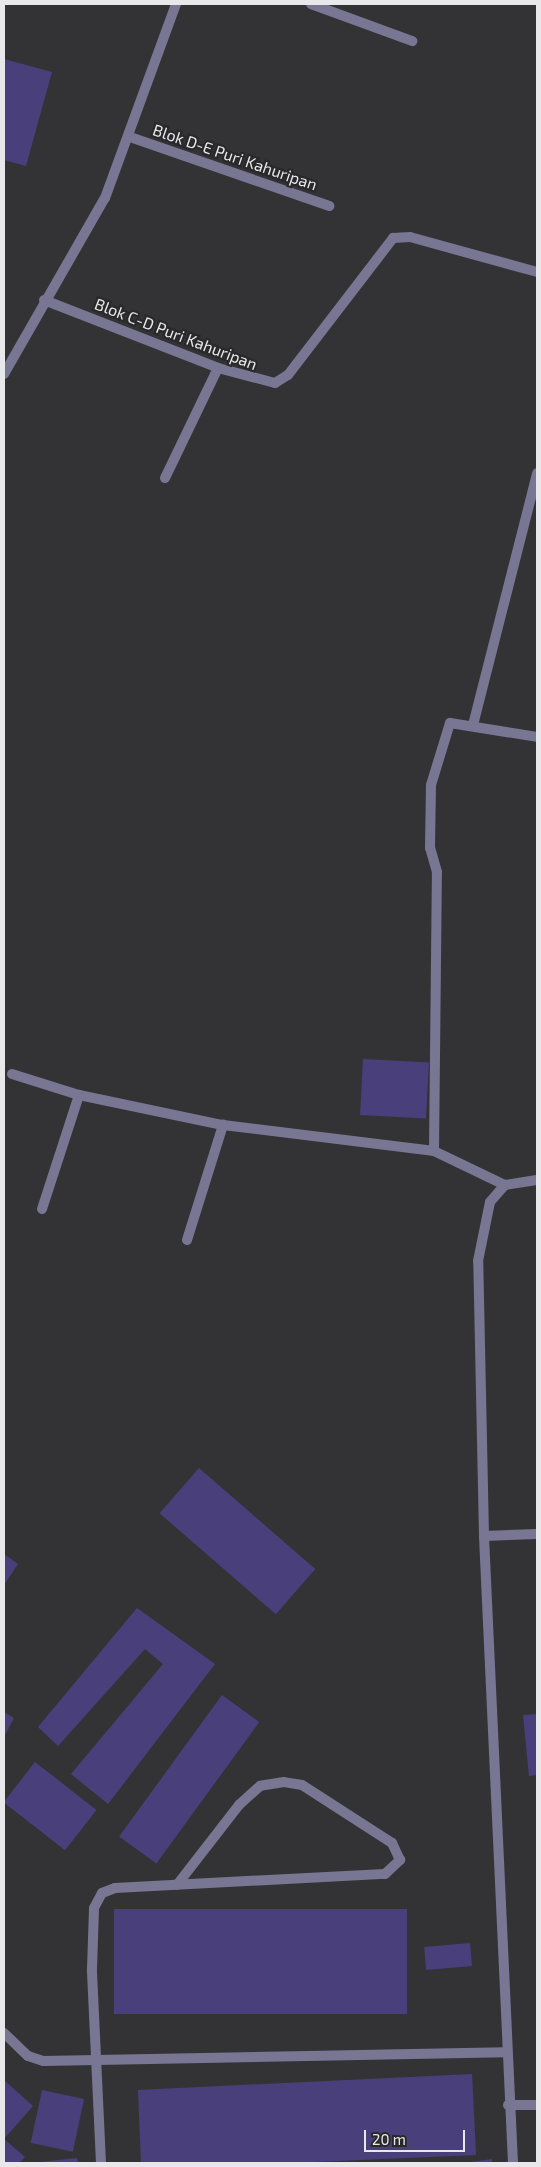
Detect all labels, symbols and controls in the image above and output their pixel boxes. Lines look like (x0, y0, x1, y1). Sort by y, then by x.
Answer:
street label: Blok D-E Puri Kahuripan (150, 120, 320, 194)
street label: Blok C-D Puri Kahuripan (92, 294, 260, 374)
scale bar (366, 2120, 467, 2152)
text: 20 m (372, 2130, 406, 2148)

